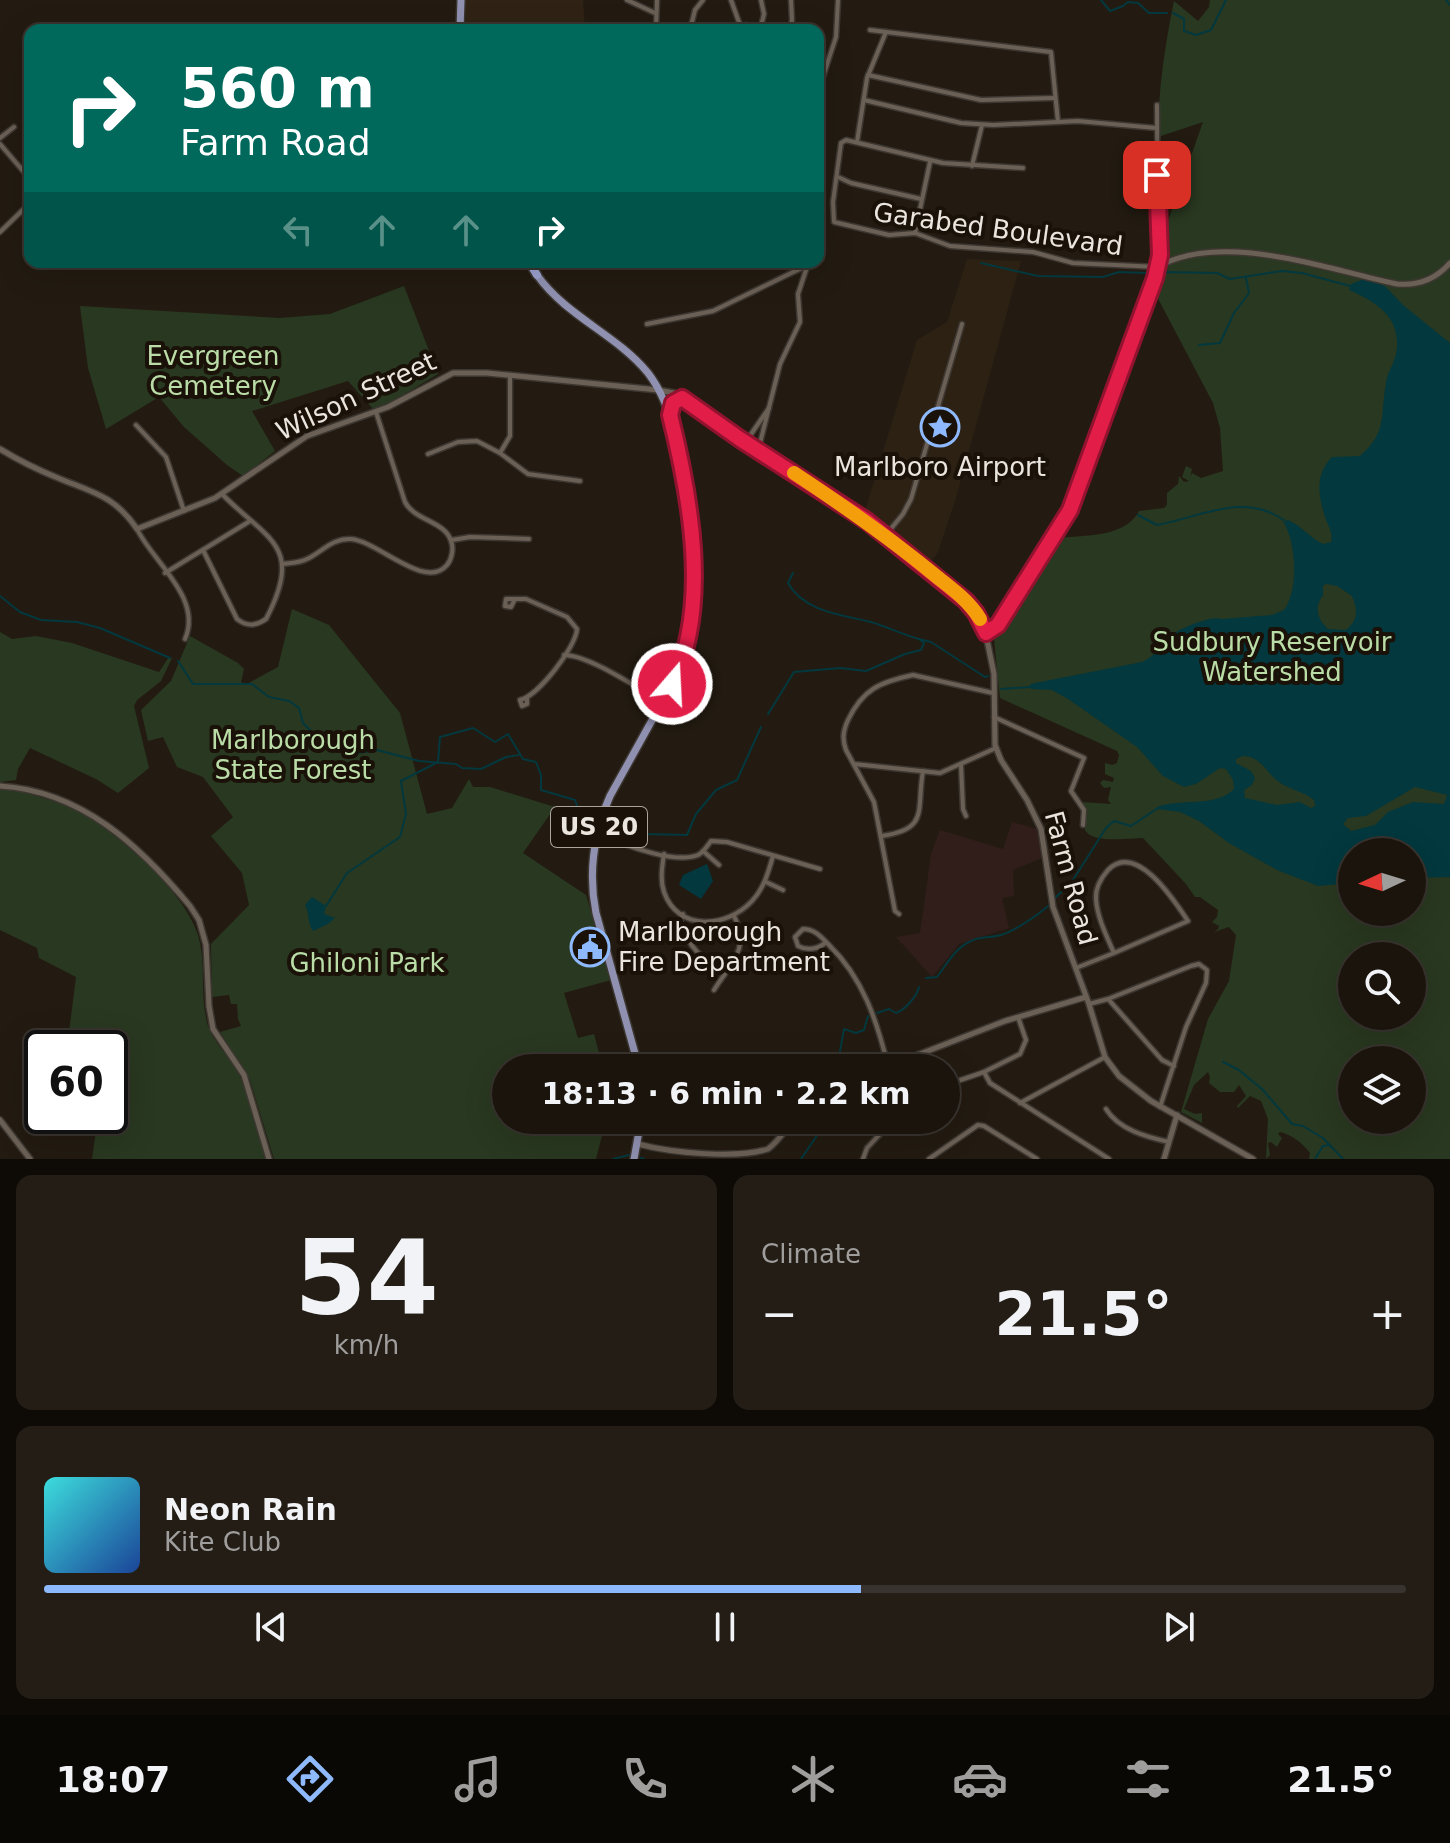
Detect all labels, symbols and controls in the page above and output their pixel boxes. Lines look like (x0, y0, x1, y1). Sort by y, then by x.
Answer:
text: 560 m (180, 55, 375, 120)
icon: right (48, 56, 152, 160)
text: Farm Road (180, 122, 370, 163)
pin (1123, 141, 1191, 209)
icon: arrive (1135, 153, 1179, 197)
street label: Garabed Boulevard (871, 197, 1125, 261)
icon: left (276, 208, 320, 252)
icon: ahead (360, 208, 404, 252)
icon: ahead (444, 208, 488, 252)
icon: right (528, 208, 572, 252)
park label: Evergreen Cemetery (146, 341, 280, 401)
street label: Wilson Street (271, 346, 441, 446)
place icon: Marlboro Airport (919, 406, 961, 448)
place label: Marlboro Airport (834, 452, 1046, 482)
park label: Sudbury Reservoir Watershed (1152, 627, 1392, 687)
position arrow (630, 642, 714, 726)
park label: Marlborough State Forest (211, 725, 375, 785)
road number: US 20 (551, 807, 647, 847)
street label: Farm Road (1039, 808, 1103, 948)
north arrow (1338, 838, 1426, 926)
map controls (1338, 838, 1426, 1134)
place label: Marlborough Fire Department (618, 917, 830, 977)
public building icon: Marlborough Fire Department (569, 926, 611, 968)
button: search (1338, 942, 1426, 1030)
park label: Ghiloni Park (289, 948, 445, 978)
speed limit sign: 60 (24, 1030, 128, 1134)
button: layers (1338, 1046, 1426, 1134)
text: 18:13 · 6 min · 2.2 km (541, 1076, 911, 1111)
text: 54 (294, 1217, 439, 1339)
text: Climate (761, 1239, 861, 1269)
text: 21.5° (994, 1279, 1173, 1349)
text: − (761, 1288, 798, 1339)
text: + (1369, 1288, 1406, 1339)
text: km/h (334, 1330, 399, 1360)
text: Neon Rain (164, 1492, 337, 1527)
text: Kite Club (164, 1527, 281, 1557)
icon: previous (249, 1605, 293, 1649)
icon: pause (703, 1605, 747, 1649)
icon: next (1157, 1605, 1201, 1649)
icon: directions (282, 1751, 338, 1807)
icon: music (450, 1751, 506, 1807)
icon: phone (617, 1751, 673, 1807)
icon: climate (785, 1751, 841, 1807)
icon: car (952, 1751, 1008, 1807)
icon: filters (1120, 1751, 1176, 1807)
text: 18:07 (56, 1759, 170, 1800)
text: 21.5° (1287, 1759, 1394, 1800)

